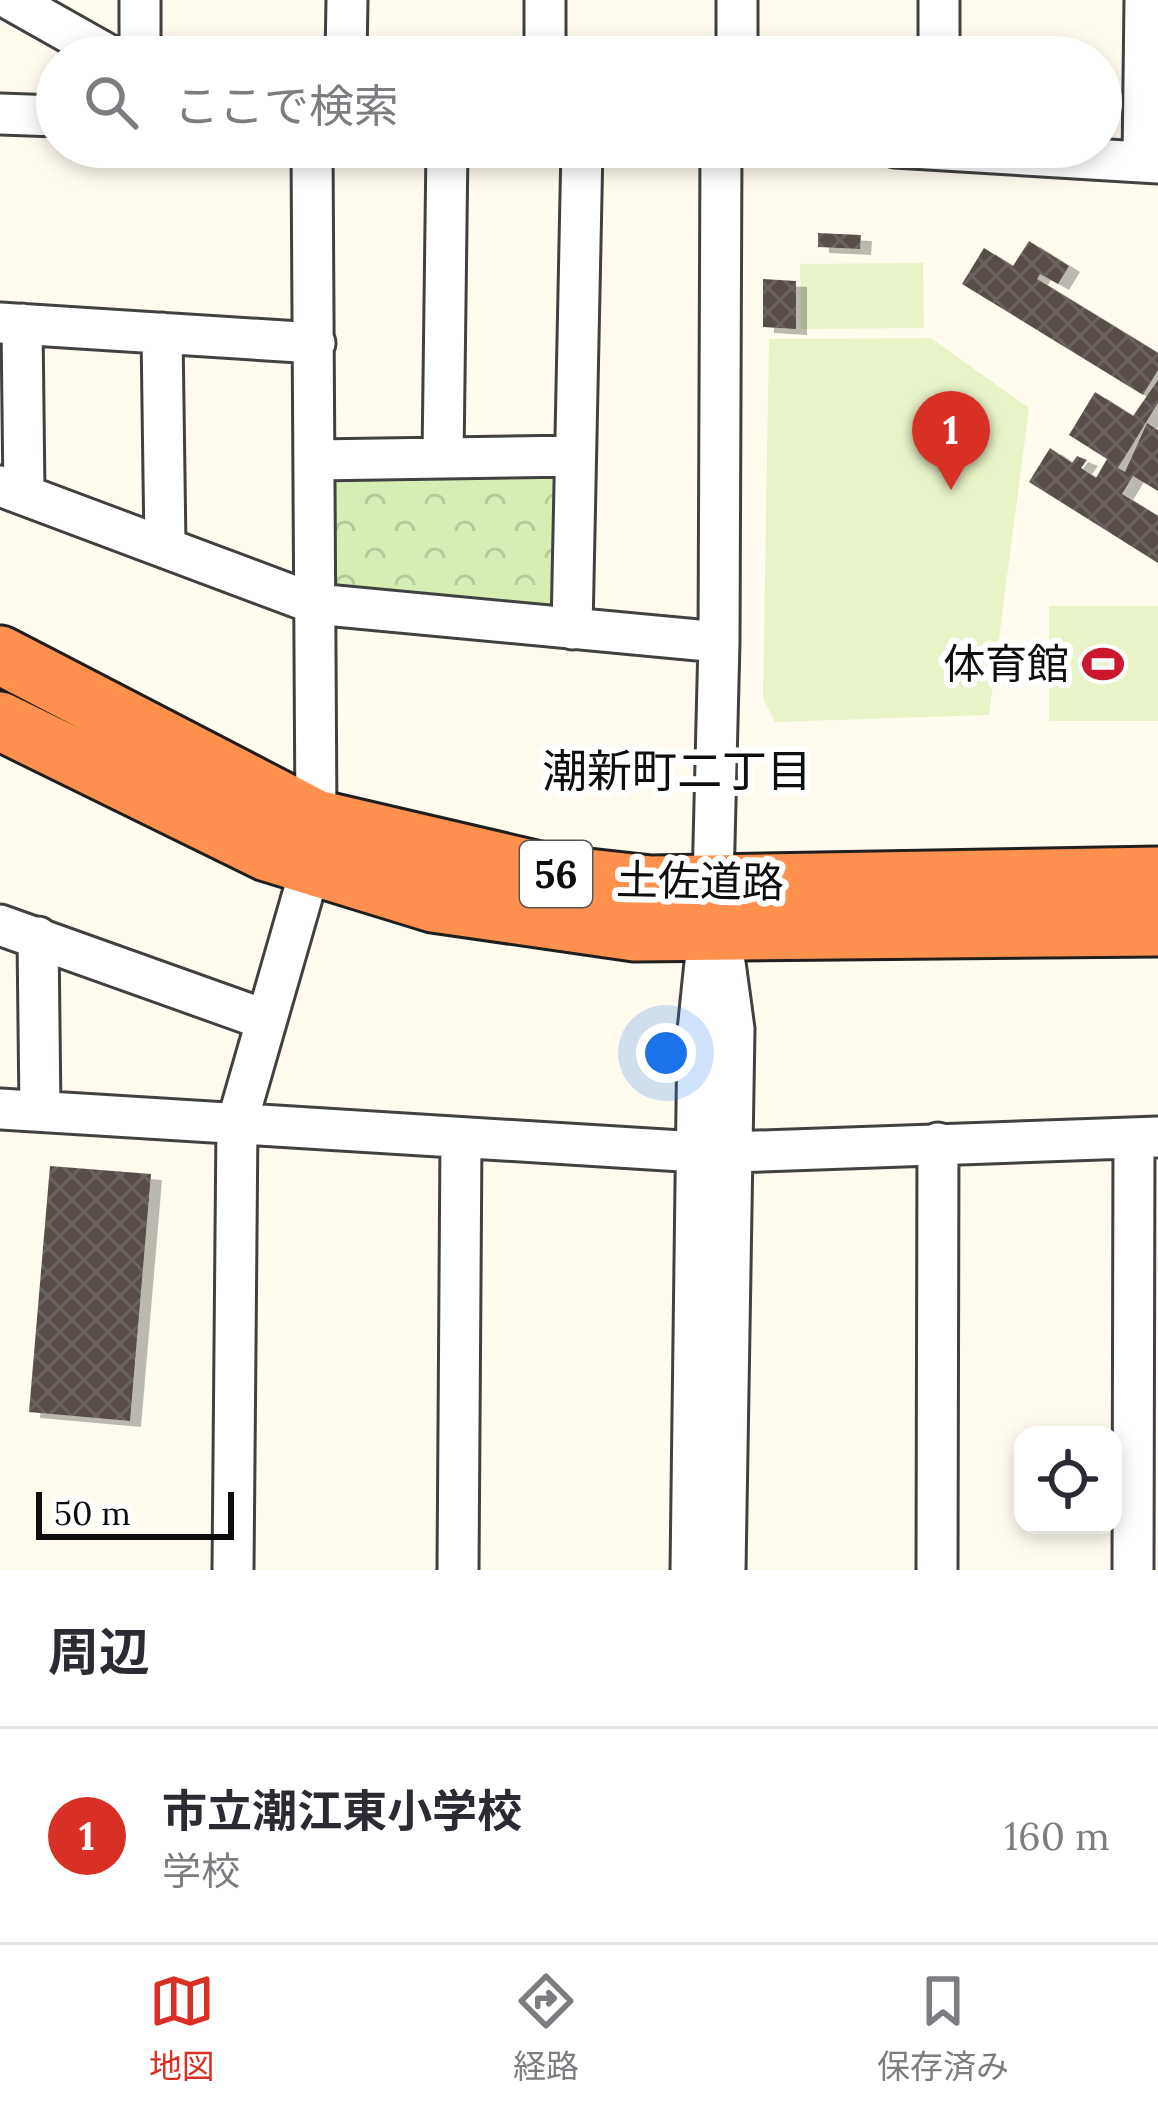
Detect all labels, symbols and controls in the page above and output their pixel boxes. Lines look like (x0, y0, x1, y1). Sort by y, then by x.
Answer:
search box (36, 36, 1122, 168)
icon: search (78, 69, 144, 135)
text: ここで検索 (174, 77, 399, 134)
pin: 1 (912, 391, 990, 490)
place label: 体育館 (943, 637, 1069, 691)
sports icon: 体育館 (1080, 641, 1126, 687)
district label: 潮新町二丁目 (542, 742, 812, 799)
road number: 56 (520, 841, 592, 907)
street label: 土佐道路 (616, 853, 784, 909)
your location (636, 1023, 696, 1083)
map controls (1014, 1426, 1122, 1534)
button: locate (1014, 1426, 1122, 1534)
scale bar (36, 1486, 234, 1539)
text: 50 m (54, 1492, 131, 1534)
text: 周辺 (48, 1619, 150, 1684)
text: 市立潮江東小学校 (162, 1782, 522, 1839)
text: 1 (79, 1811, 95, 1861)
text: 160 m (1004, 1811, 1110, 1861)
text: 学校 (162, 1846, 240, 1896)
tab: 地図 (149, 1968, 215, 2088)
tab: 経路 (513, 1968, 579, 2088)
tab: 保存済み (877, 1968, 1009, 2088)

